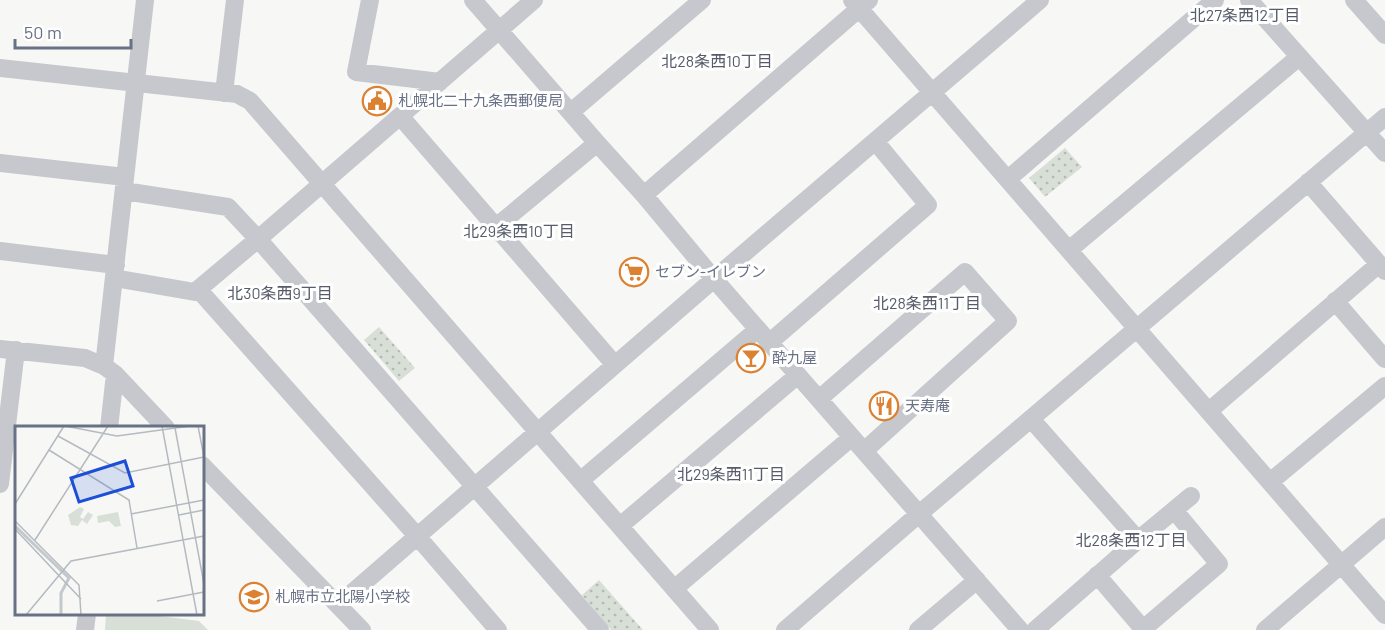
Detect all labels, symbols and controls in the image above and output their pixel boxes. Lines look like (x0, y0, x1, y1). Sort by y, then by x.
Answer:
district label: 北27条西12丁目 (1190, 5, 1300, 24)
scale bar (15, 12, 130, 50)
text: 50 m (24, 21, 62, 43)
district label: 北28条西10丁目 (661, 51, 773, 70)
public building icon: 札幌北二十九条西郵便局 (361, 85, 393, 117)
place label: 札幌北二十九条西郵便局 (398, 91, 563, 109)
district label: 北29条西10丁目 (463, 221, 575, 240)
supermarket icon: セブン-イレブン (618, 256, 650, 288)
place label: セブン-イレブン (655, 262, 766, 280)
district label: 北30条西9丁目 (227, 283, 333, 302)
district label: 北28条西11丁目 (873, 293, 981, 312)
bar icon: 酔九屋 (735, 342, 767, 374)
place label: 酔九屋 (772, 348, 817, 366)
restaurant icon: 天寿庵 (868, 390, 900, 422)
place label: 天寿庵 (905, 396, 950, 414)
inset map (15, 426, 204, 615)
district label: 北29条西11丁目 (677, 464, 785, 483)
district label: 北28条西12丁目 (1075, 530, 1187, 549)
school or university icon: 札幌市立北陽小学校 (238, 581, 270, 613)
place label: 札幌市立北陽小学校 (275, 587, 410, 605)

